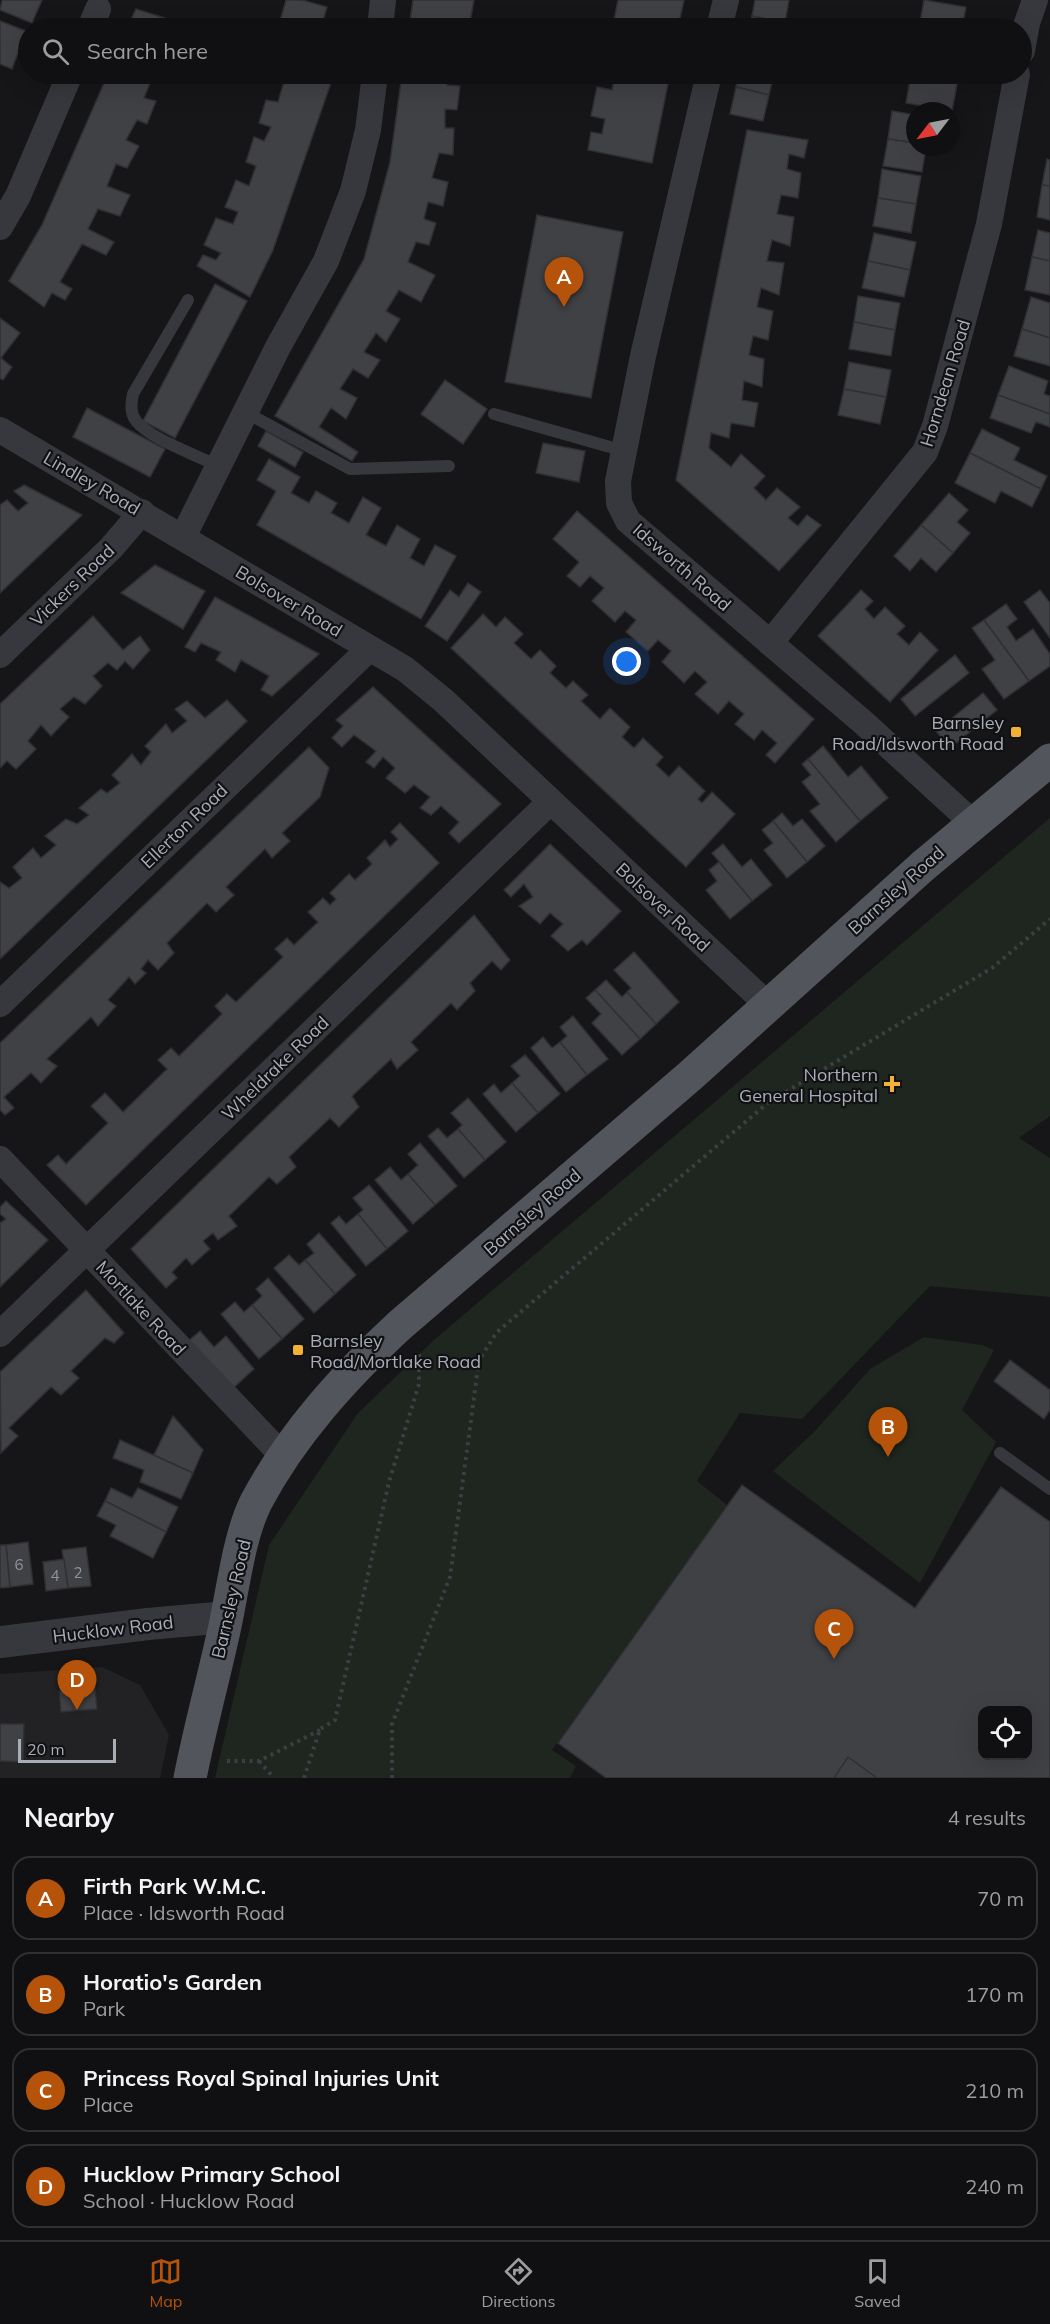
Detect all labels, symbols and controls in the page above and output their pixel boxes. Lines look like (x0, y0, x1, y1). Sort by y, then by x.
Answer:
search box (18, 18, 1032, 84)
icon: search (39, 35, 72, 68)
text: Search here (87, 37, 208, 65)
north arrow (906, 102, 960, 156)
pin: A (544, 258, 584, 307)
street label: Horndean Road (915, 317, 975, 449)
street label: Lindley Road (40, 446, 144, 520)
street label: Idsworth Road (628, 518, 736, 616)
street label: Vickers Road (25, 539, 119, 631)
street label: Bolsover Road (231, 560, 347, 642)
your location (612, 647, 641, 676)
place label: Barnsley Road/Idsworth Road (832, 711, 1004, 755)
marker: Barnsley Road/Idsworth Road (1009, 725, 1023, 739)
street label: Ellerton Road (136, 779, 232, 873)
street label: Barnsley Road (843, 841, 949, 939)
street label: Bolsover Road (611, 858, 715, 956)
street label: Wheldrake Road (217, 1011, 333, 1125)
place label: Northern General Hospital (739, 1063, 878, 1107)
marker: Northern General Hospital (883, 1075, 901, 1093)
street label: Barnsley Road (479, 1163, 585, 1261)
street label: Mortlake Road (91, 1256, 191, 1360)
place label: Barnsley Road/Mortlake Road (310, 1329, 481, 1373)
marker: Barnsley Road/Mortlake Road (291, 1343, 305, 1357)
pin: B (868, 1408, 908, 1457)
street label: Barnsley Road (206, 1537, 256, 1661)
house number: 6 (14, 1555, 24, 1574)
house number: 2 (73, 1563, 83, 1582)
house number: 4 (50, 1566, 60, 1585)
street label: Hucklow Road (51, 1610, 175, 1648)
pin: C (814, 1610, 854, 1659)
pin: D (58, 1660, 97, 1710)
map controls (978, 1706, 1032, 1760)
button: locate (978, 1706, 1032, 1760)
scale bar (18, 1736, 116, 1764)
text: 20 m (27, 1739, 64, 1759)
text: Nearby (24, 1801, 114, 1834)
text: 4 results (948, 1805, 1026, 1830)
text: Firth Park W.M.C. (83, 1872, 266, 1900)
text: A (38, 1886, 53, 1911)
text: 70 m (977, 1886, 1024, 1911)
text: Place · Idsworth Road (83, 1900, 285, 1925)
text: Horatio's Garden (83, 1968, 262, 1996)
text: B (39, 1982, 52, 2007)
text: 170 m (965, 1982, 1024, 2007)
text: Park (83, 1996, 125, 2021)
text: Princess Royal Spinal Injuries Unit (83, 2064, 439, 2092)
text: C (39, 2078, 52, 2103)
text: 210 m (965, 2078, 1024, 2103)
text: Place (83, 2092, 133, 2117)
text: Hucklow Primary School (83, 2160, 340, 2188)
text: D (38, 2174, 53, 2199)
text: 240 m (965, 2174, 1024, 2199)
text: School · Hucklow Road (83, 2188, 294, 2213)
tab: Map (149, 2255, 182, 2311)
tab: Directions (481, 2255, 555, 2311)
tab: Saved (854, 2255, 901, 2311)

